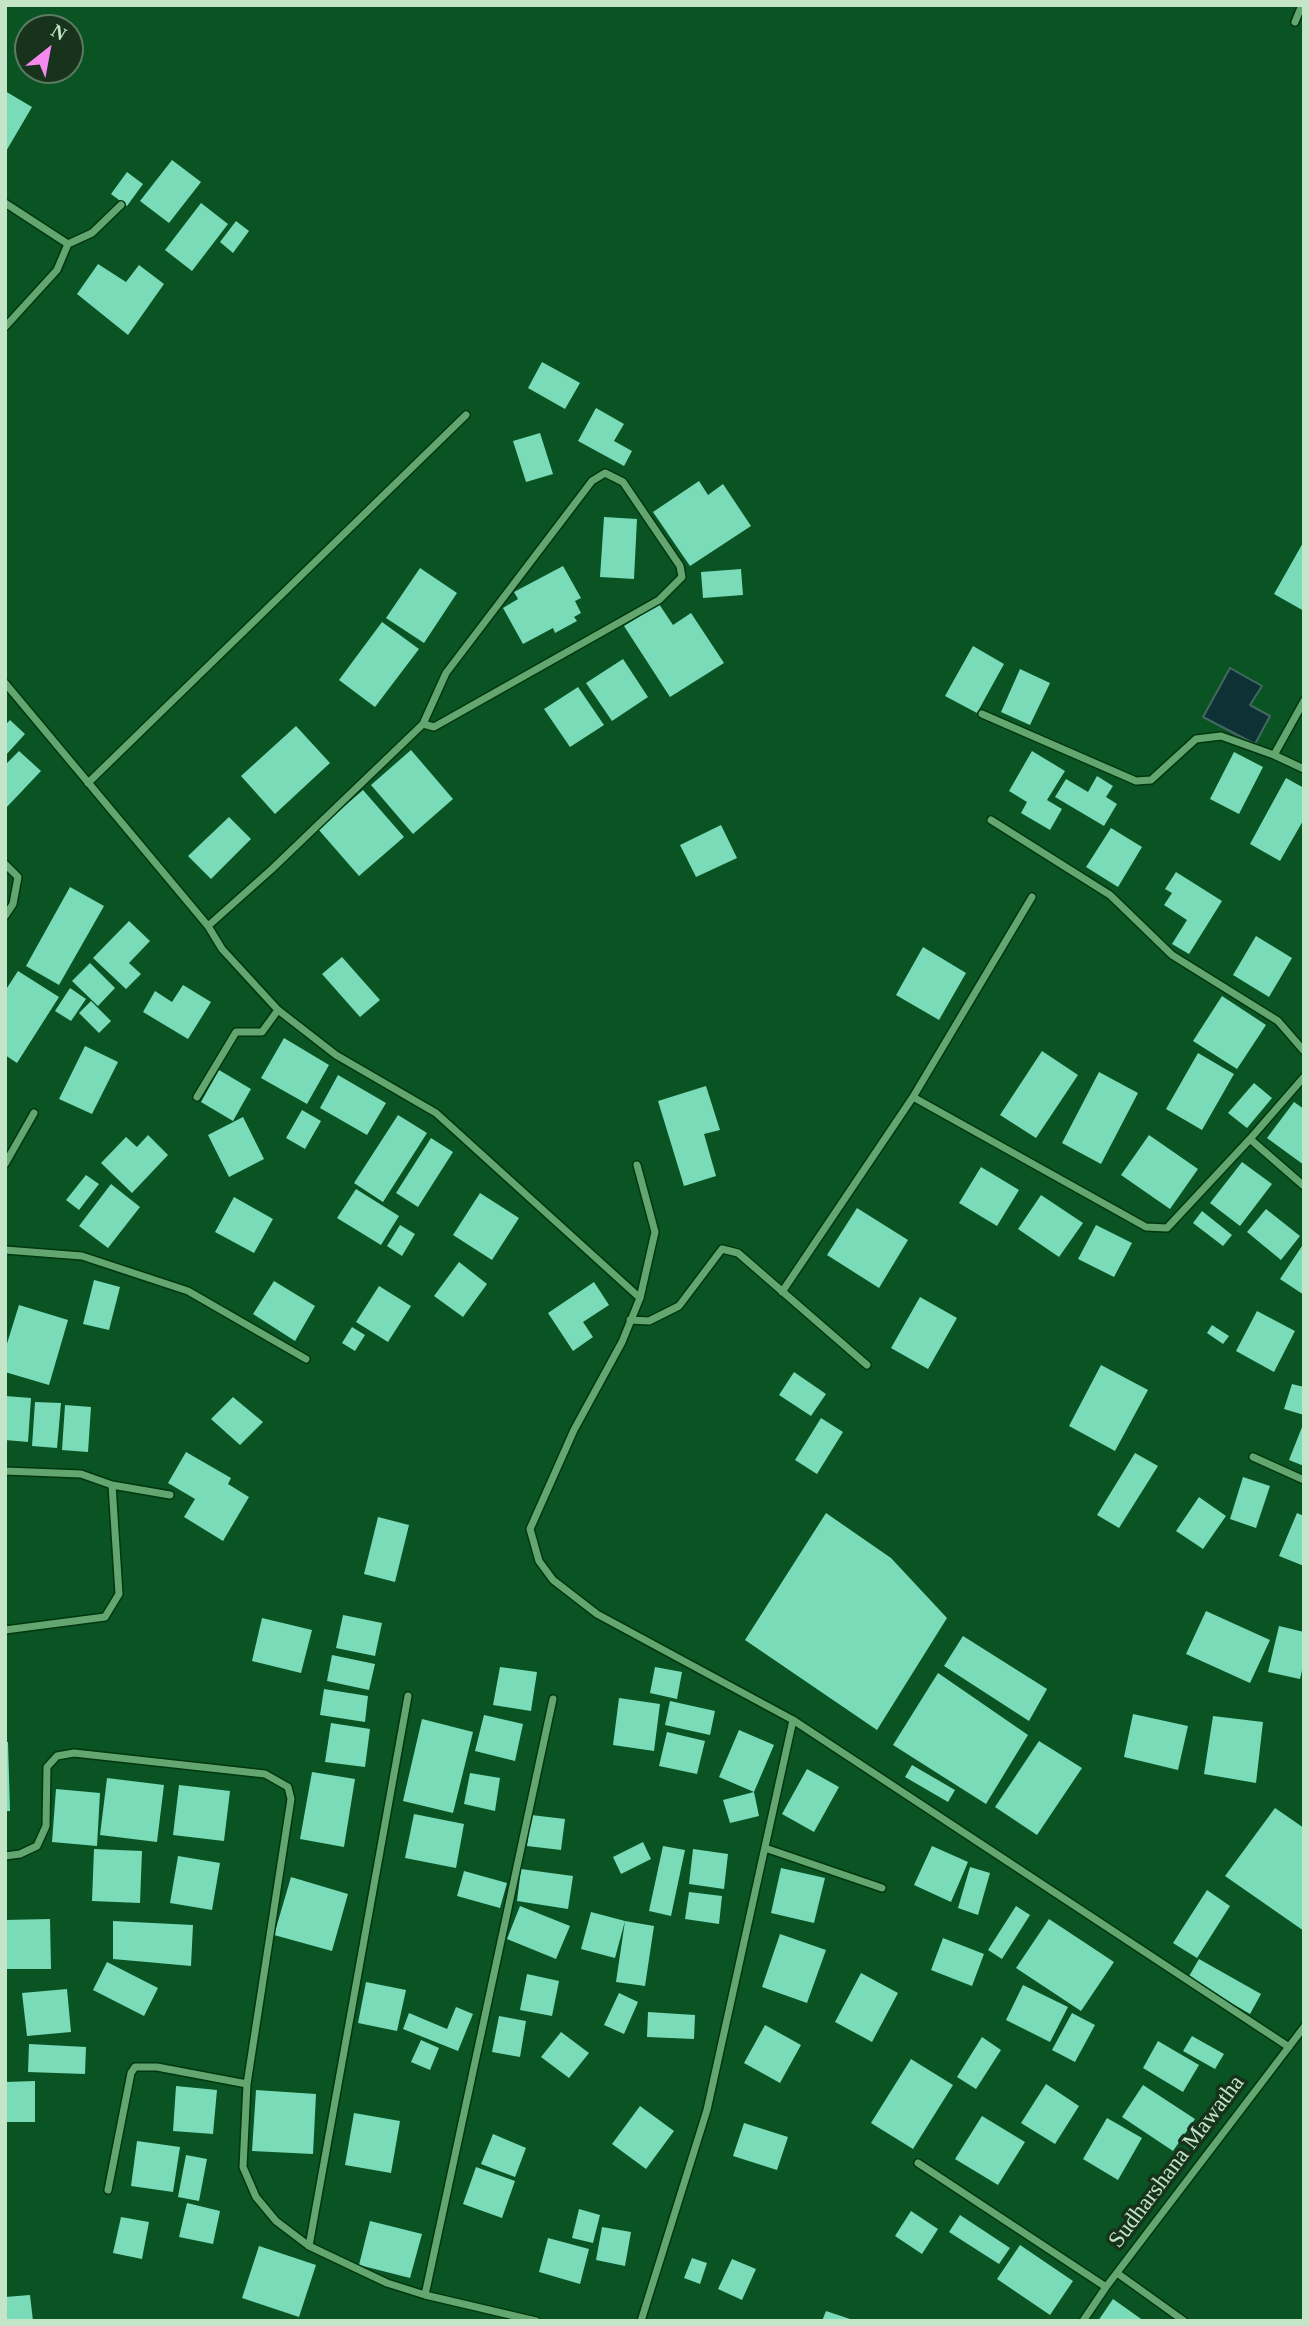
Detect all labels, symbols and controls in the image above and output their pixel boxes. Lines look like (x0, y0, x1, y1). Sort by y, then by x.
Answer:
north arrow (14, 14, 84, 84)
text: N (48, 20, 70, 45)
street label: Sudharshana Mawatha (1089, 2052, 1265, 2272)

